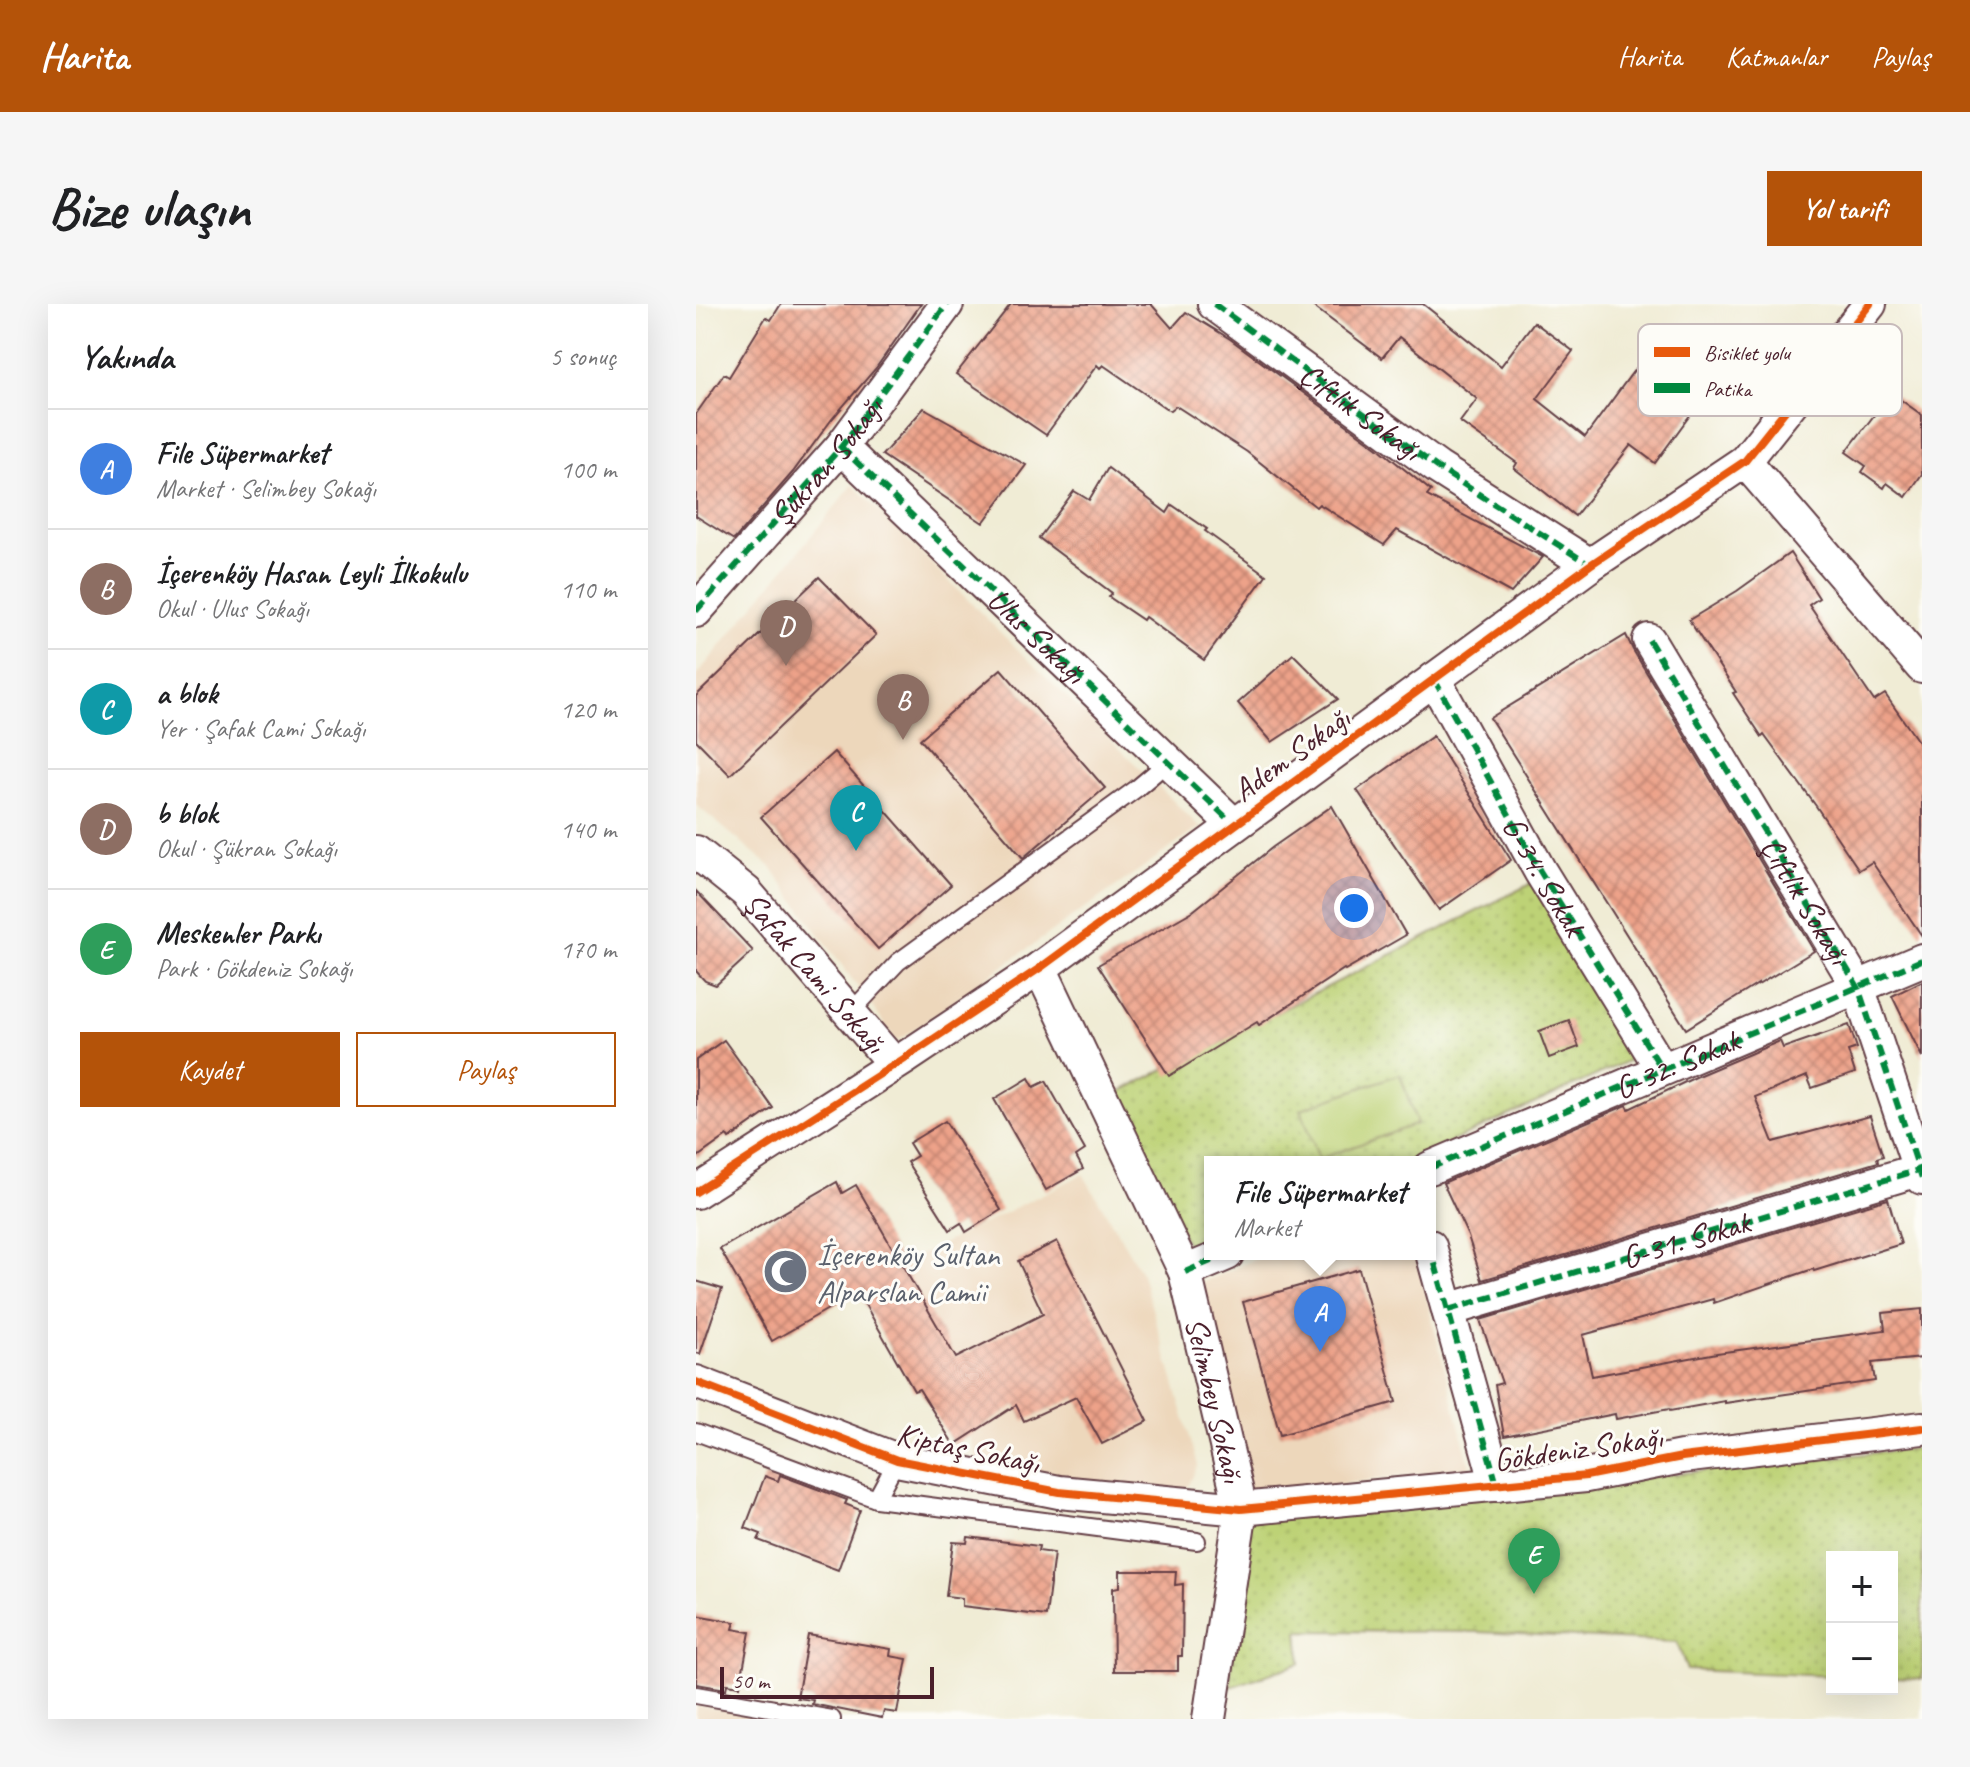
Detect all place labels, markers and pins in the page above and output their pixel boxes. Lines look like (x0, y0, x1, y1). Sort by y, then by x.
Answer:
pin: D (760, 600, 812, 666)
pin: B (877, 674, 929, 740)
pin: C (830, 785, 882, 851)
place label: İçerenköy Sultan Alparslan Camii (817, 1234, 1001, 1312)
mosque icon: İçerenköy Sultan Alparslan Camii (762, 1248, 810, 1296)
pin: A (1294, 1286, 1346, 1352)
pin: E (1508, 1528, 1560, 1594)

